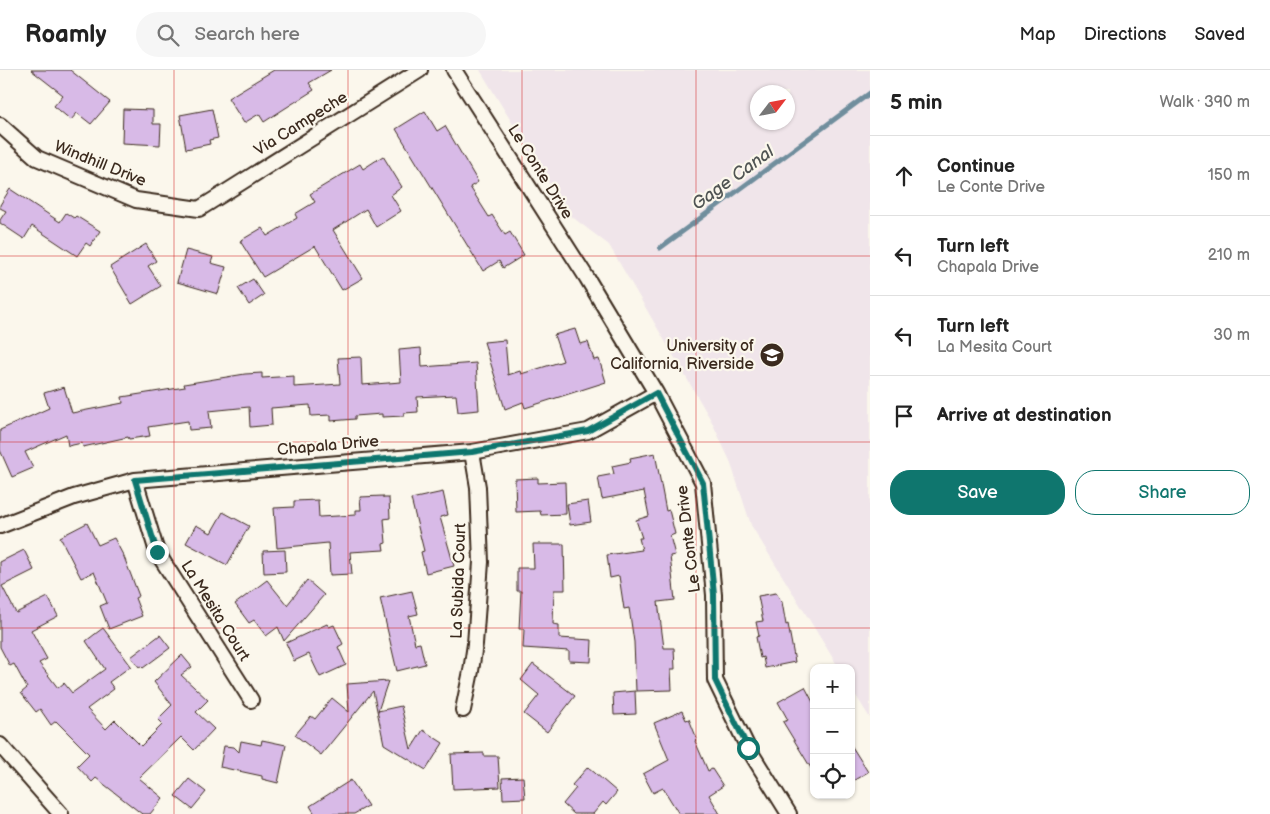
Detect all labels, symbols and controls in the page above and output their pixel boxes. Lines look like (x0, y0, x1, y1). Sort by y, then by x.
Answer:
search box (136, 12, 486, 57)
text: Roamly (25, 20, 106, 49)
icon: search (154, 21, 182, 49)
text: Search here (194, 23, 300, 46)
text: Map (1020, 24, 1056, 45)
text: Directions (1084, 24, 1166, 45)
text: Saved (1194, 24, 1245, 45)
north arrow (750, 85, 795, 130)
street label: Via Campeche (251, 88, 352, 160)
text: 5 min (890, 90, 943, 115)
text: Walk · 390 m (1159, 93, 1250, 112)
street label: Le Conte Drive (503, 121, 577, 223)
street label: Windhill Drive (51, 137, 149, 191)
water label: Gage Canal (688, 141, 779, 215)
text: Continue (937, 155, 1015, 178)
icon: ahead (890, 162, 918, 190)
text: 150 m (1208, 166, 1250, 185)
text: Le Conte Drive (937, 178, 1045, 197)
text: Turn left (937, 235, 1009, 258)
icon: left (890, 242, 918, 270)
text: 210 m (1208, 246, 1250, 265)
text: Chapala Drive (937, 258, 1039, 277)
text: Turn left (937, 315, 1009, 338)
icon: left (890, 322, 918, 350)
text: 30 m (1213, 326, 1250, 345)
place label: University of California, Riverside (610, 337, 755, 374)
text: La Mesita Court (937, 338, 1052, 357)
school or university icon: University of California, Riverside (759, 342, 785, 368)
icon: arrive (890, 402, 918, 430)
text: Arrive at destination (937, 404, 1112, 427)
street label: Chapala Drive (276, 432, 380, 460)
button: Save (890, 470, 1065, 515)
button: Share (1075, 470, 1250, 515)
street label: Le Conte Drive (673, 484, 705, 594)
street label: La Subida Court (447, 523, 471, 639)
route end (146, 541, 169, 564)
street label: La Mesita Court (176, 557, 254, 665)
map controls (810, 664, 855, 799)
button: + (810, 664, 855, 709)
button: − (810, 709, 855, 754)
route start (737, 737, 760, 760)
button: locate (810, 754, 855, 799)

